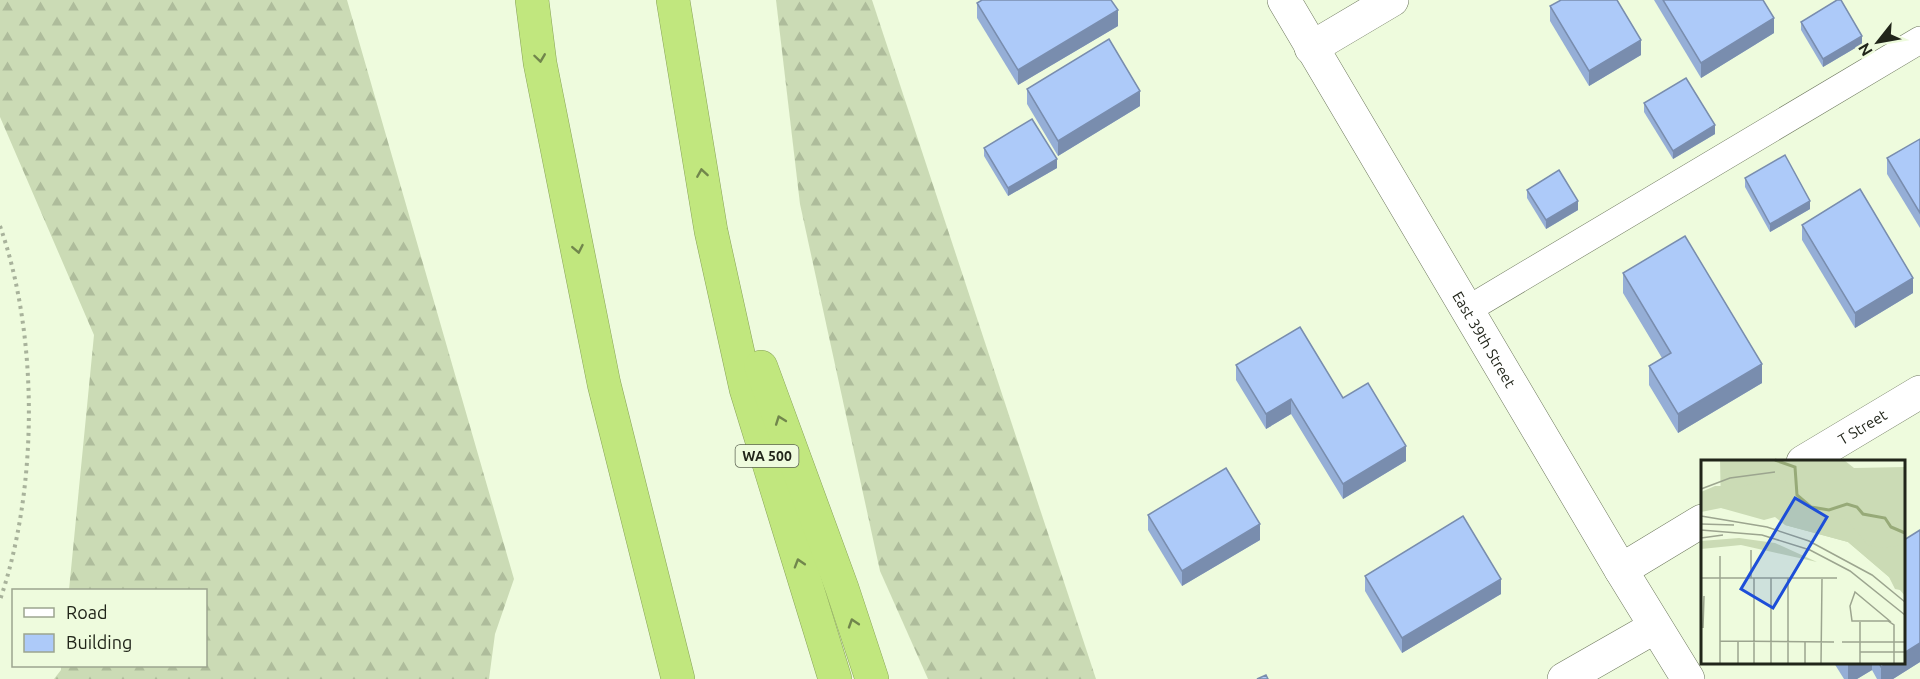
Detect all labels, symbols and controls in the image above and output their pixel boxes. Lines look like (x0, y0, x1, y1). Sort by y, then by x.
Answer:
north arrow (1848, 12, 1908, 72)
text: N (1854, 40, 1876, 59)
one-way arrow (533, 53, 545, 63)
one-way arrow (696, 168, 708, 177)
one-way arrow (571, 244, 584, 254)
street label: East 39th Street (1450, 288, 1520, 390)
street label: T Street (1835, 405, 1890, 448)
one-way arrow (775, 415, 788, 426)
road number: WA 500 (736, 445, 798, 467)
inset map (1701, 460, 1905, 664)
one-way arrow (794, 558, 806, 569)
legend (12, 589, 207, 667)
text: Road (66, 602, 108, 622)
one-way arrow (848, 619, 860, 629)
text: Building (66, 632, 132, 652)

